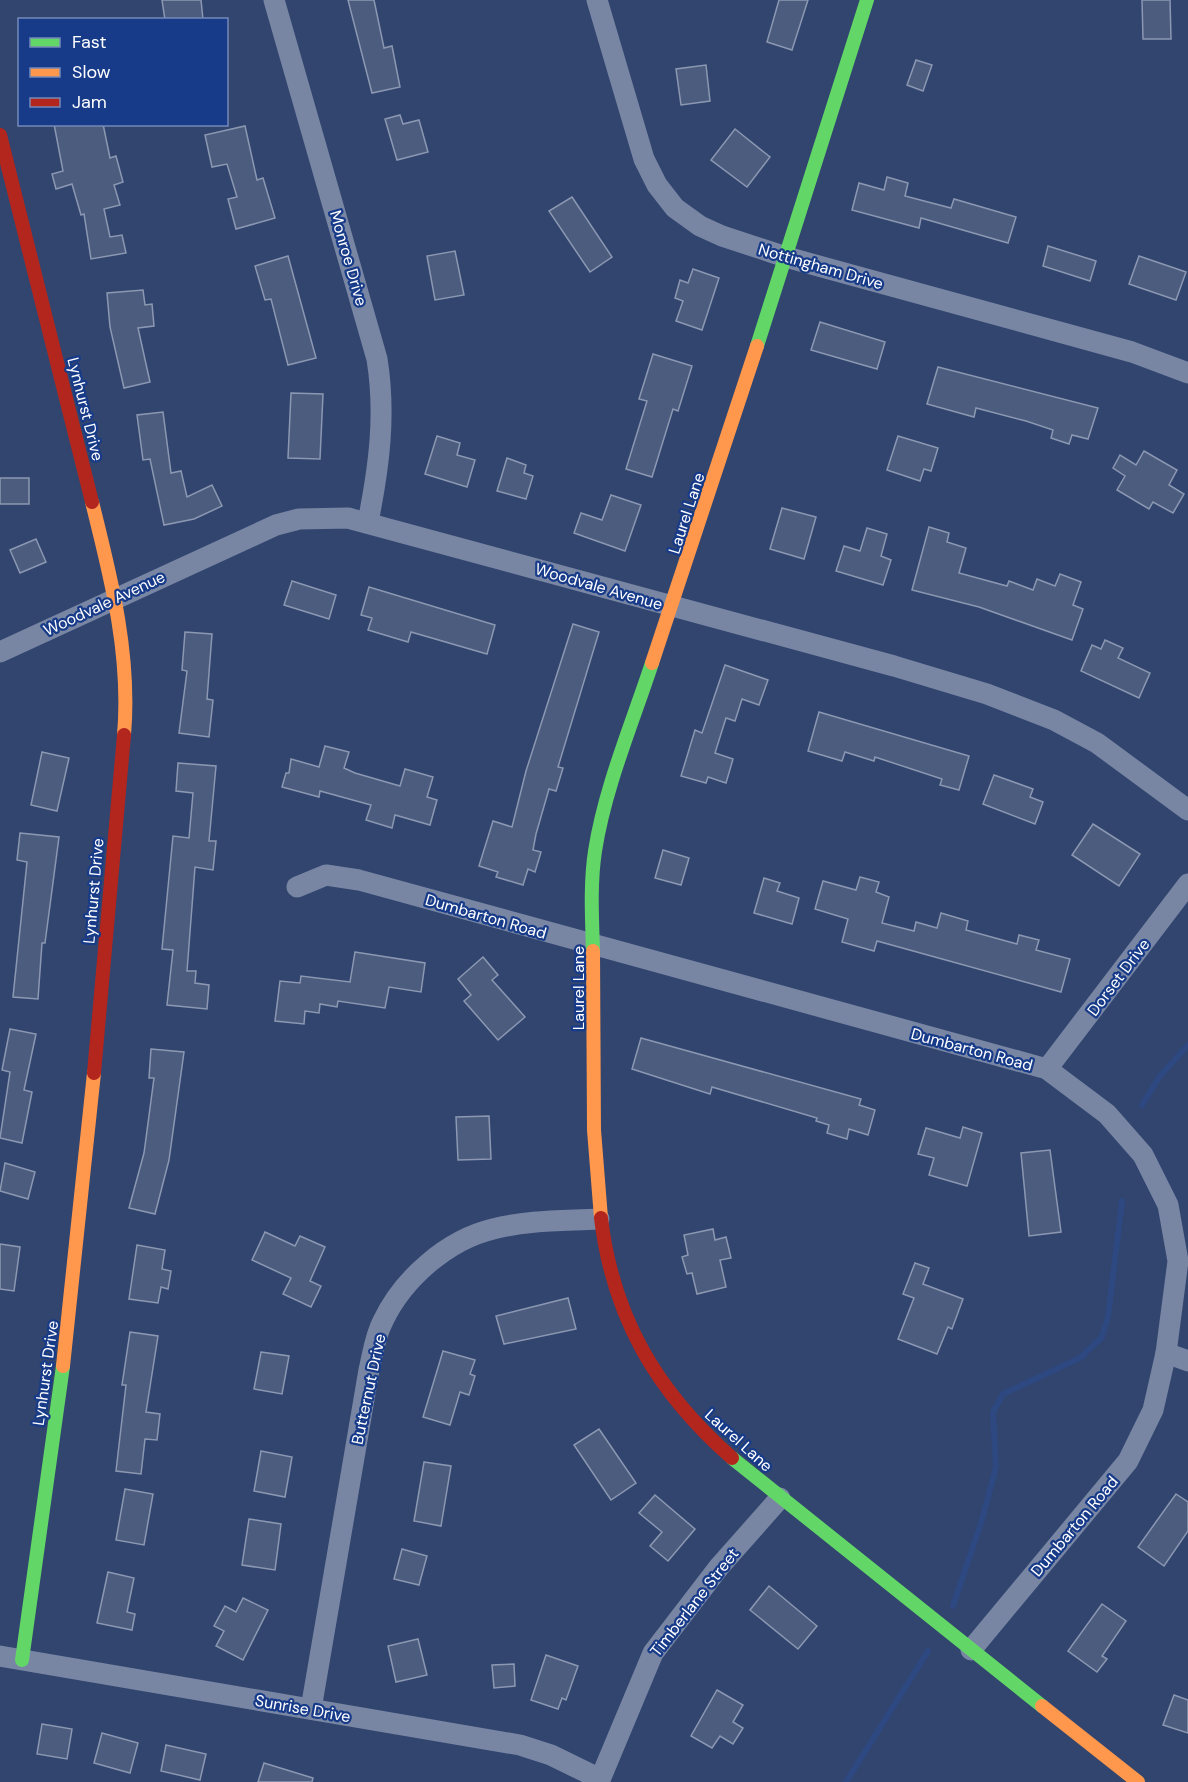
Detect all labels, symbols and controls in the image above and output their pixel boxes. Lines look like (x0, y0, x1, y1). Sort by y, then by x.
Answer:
legend (18, 18, 228, 126)
text: Fast (72, 30, 107, 54)
text: Slow (72, 60, 111, 84)
text: Jam (72, 90, 107, 114)
street label: Monroe Drive (325, 208, 372, 308)
street label: Nottingham Drive (756, 239, 886, 294)
street label: Lynhurst Drive (63, 355, 109, 463)
street label: Laurel Lane (663, 470, 709, 556)
street label: Woodvale Avenue (533, 558, 665, 615)
street label: Woodvale Avenue (40, 566, 168, 641)
street label: Lynhurst Drive (78, 837, 109, 945)
street label: Dumbarton Road (423, 889, 549, 944)
street label: Dorset Drive (1082, 934, 1154, 1020)
street label: Laurel Lane (568, 946, 589, 1030)
street label: Dumbarton Road (909, 1023, 1035, 1076)
street label: Lynhurst Drive (28, 1319, 63, 1427)
street label: Butternut Drive (346, 1332, 390, 1447)
street label: Laurel Lane (700, 1404, 777, 1476)
street label: Dumbarton Road (1026, 1472, 1123, 1581)
street label: Timberlane Street (645, 1544, 743, 1661)
street label: Sunrise Drive (253, 1690, 352, 1727)

